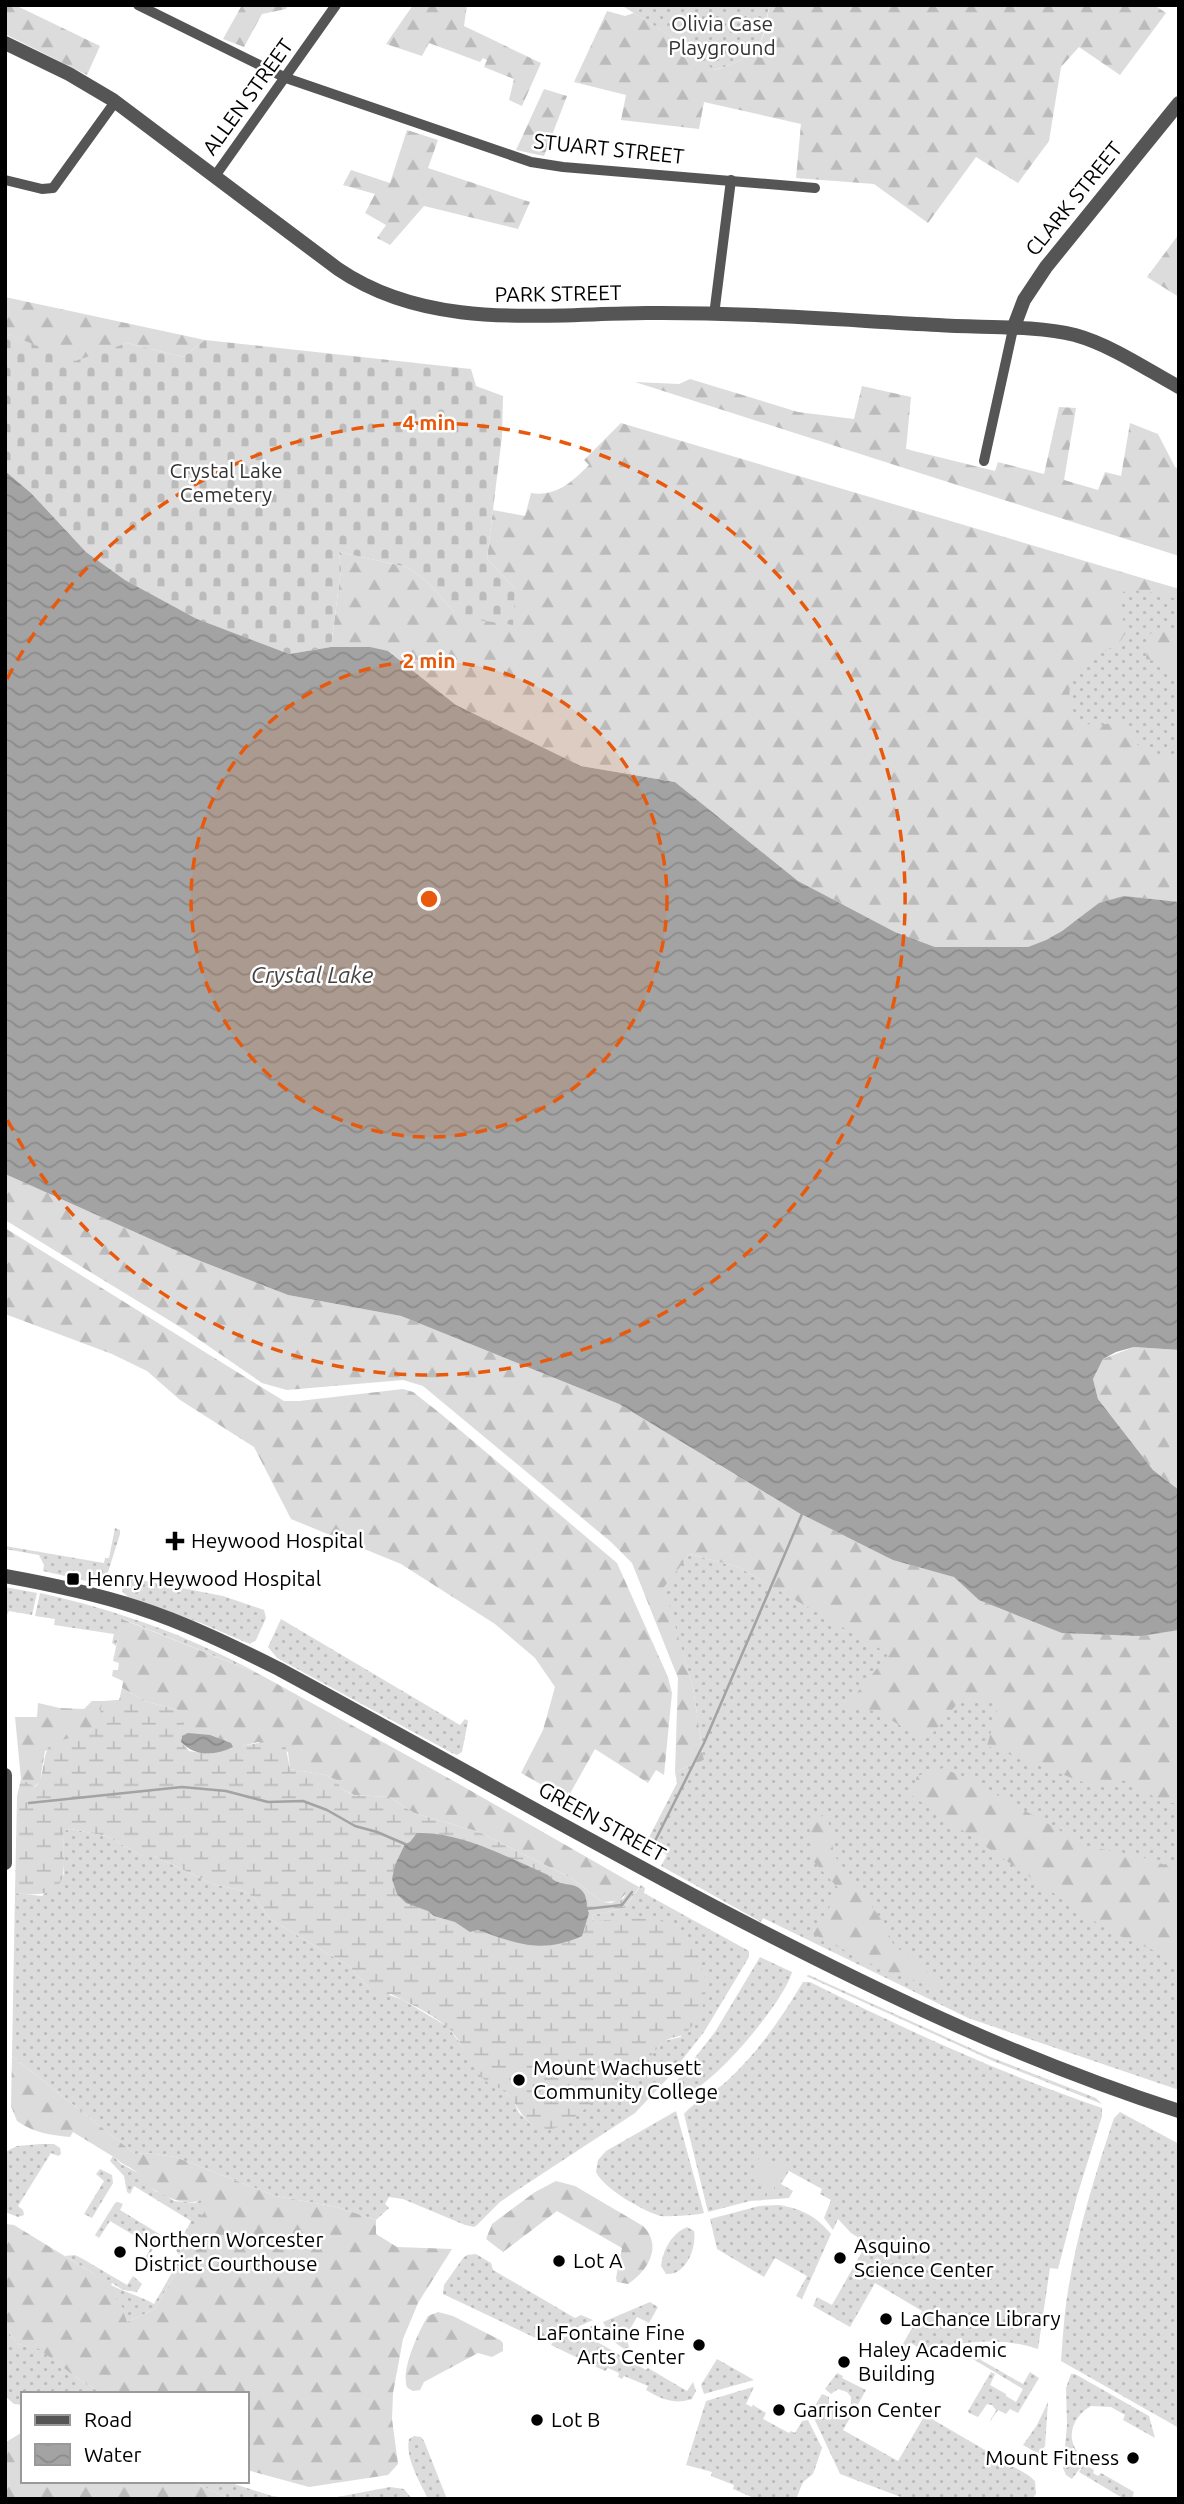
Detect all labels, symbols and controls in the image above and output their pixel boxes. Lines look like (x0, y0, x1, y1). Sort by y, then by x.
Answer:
park label: Olivia Case Playground (668, 11, 776, 59)
street label: ALLEN STREET (197, 33, 298, 159)
street label: STUART STREET (533, 128, 686, 168)
street label: CLARK STREET (1020, 136, 1127, 260)
street label: PARK STREET (494, 280, 622, 306)
text: 4 min (402, 410, 456, 434)
park label: Crystal Lake Cemetery (169, 458, 283, 506)
text: 2 min (402, 648, 456, 672)
centre of rings (417, 887, 441, 911)
water label: Crystal Lake (251, 962, 374, 987)
place label: Heywood Hospital (191, 1528, 364, 1552)
marker: Heywood Hospital (165, 1531, 185, 1551)
place label: Henry Heywood Hospital (87, 1566, 321, 1590)
marker: Henry Heywood Hospital (65, 1571, 81, 1587)
street label: GREEN STREET (535, 1776, 670, 1866)
place label: Mount Wachusett Community College (533, 2055, 718, 2103)
marker: Mount Wachusett Community College (511, 2072, 527, 2088)
place label: Northern Worcester District Courthouse (134, 2227, 323, 2275)
place label: Asquino Science Center (854, 2233, 994, 2281)
marker: Northern Worcester District Courthouse (112, 2244, 128, 2260)
place label: Lot A (573, 2248, 623, 2272)
marker: Asquino Science Center (832, 2250, 848, 2266)
marker: Lot A (551, 2253, 567, 2269)
place label: LaChance Library (900, 2306, 1061, 2330)
marker: LaChance Library (878, 2311, 894, 2327)
place label: LaFontaine Fine Arts Center (536, 2320, 685, 2368)
marker: LaFontaine Fine Arts Center (691, 2337, 707, 2353)
place label: Haley Academic Building (858, 2337, 1007, 2385)
marker: Haley Academic Building (836, 2354, 852, 2370)
legend (21, 2392, 248, 2483)
place label: Garrison Center (793, 2397, 941, 2421)
marker: Garrison Center (771, 2402, 787, 2418)
text: Road (84, 2407, 132, 2431)
place label: Lot B (551, 2407, 600, 2431)
marker: Lot B (529, 2412, 545, 2428)
text: Water (84, 2442, 142, 2466)
place label: Mount Fitness (985, 2445, 1119, 2469)
marker: Mount Fitness (1125, 2450, 1141, 2466)

